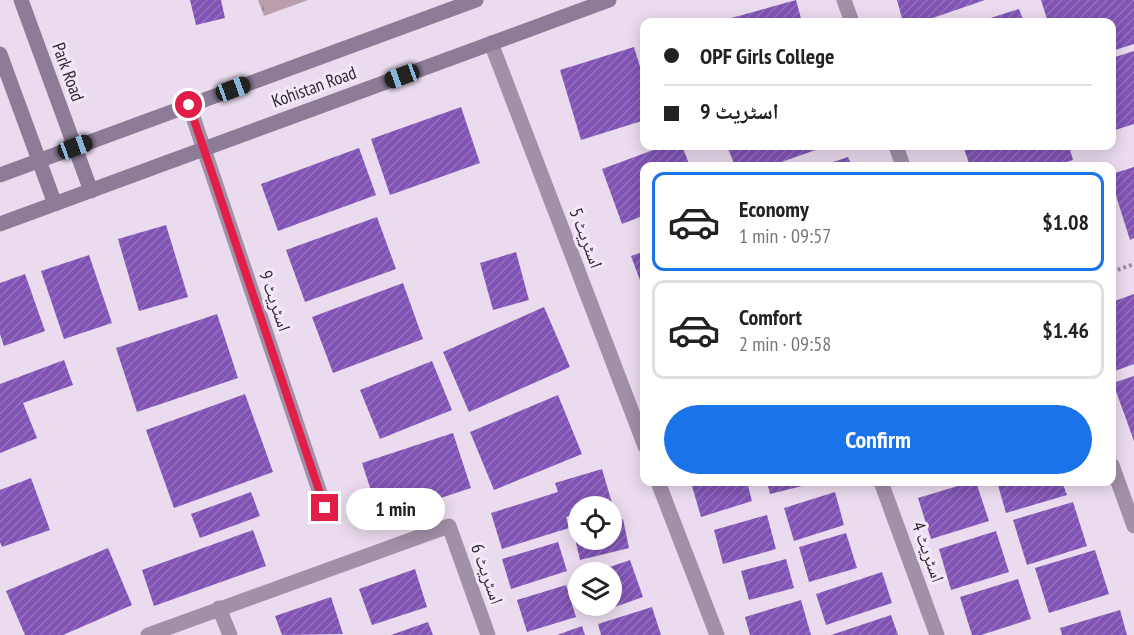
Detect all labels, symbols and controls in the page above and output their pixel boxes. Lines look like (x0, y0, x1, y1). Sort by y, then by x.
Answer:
street label: Park Road (47, 39, 90, 104)
text: OPF Girls College (700, 42, 834, 70)
street label: Kohistan Road (268, 61, 359, 112)
car (382, 61, 422, 91)
car (213, 74, 253, 104)
route start (175, 91, 202, 118)
text: اسٹریٹ 9 (700, 97, 779, 125)
car (55, 132, 95, 162)
icon: car (667, 195, 721, 249)
text: Economy (739, 195, 809, 223)
street label: اسٹریٹ 5 (564, 204, 608, 271)
text: $1.08 (1042, 208, 1089, 236)
text: 1 min · 09:57 (739, 223, 831, 249)
street label: اسٹریٹ 9 (254, 267, 297, 334)
icon: car (667, 303, 721, 357)
text: Comfort (739, 303, 802, 331)
text: $1.46 (1042, 316, 1089, 344)
text: 2 min · 09:58 (739, 331, 831, 357)
button: Confirm (664, 405, 1092, 474)
callout: 1 min (346, 487, 445, 529)
route end (311, 494, 338, 521)
text: 1 min (375, 496, 416, 522)
map controls (568, 496, 622, 616)
button: locate (568, 496, 622, 550)
street label: اسٹریٹ 4 (907, 518, 950, 585)
street label: اسٹریٹ 6 (466, 540, 509, 607)
button: layers (568, 562, 622, 616)

